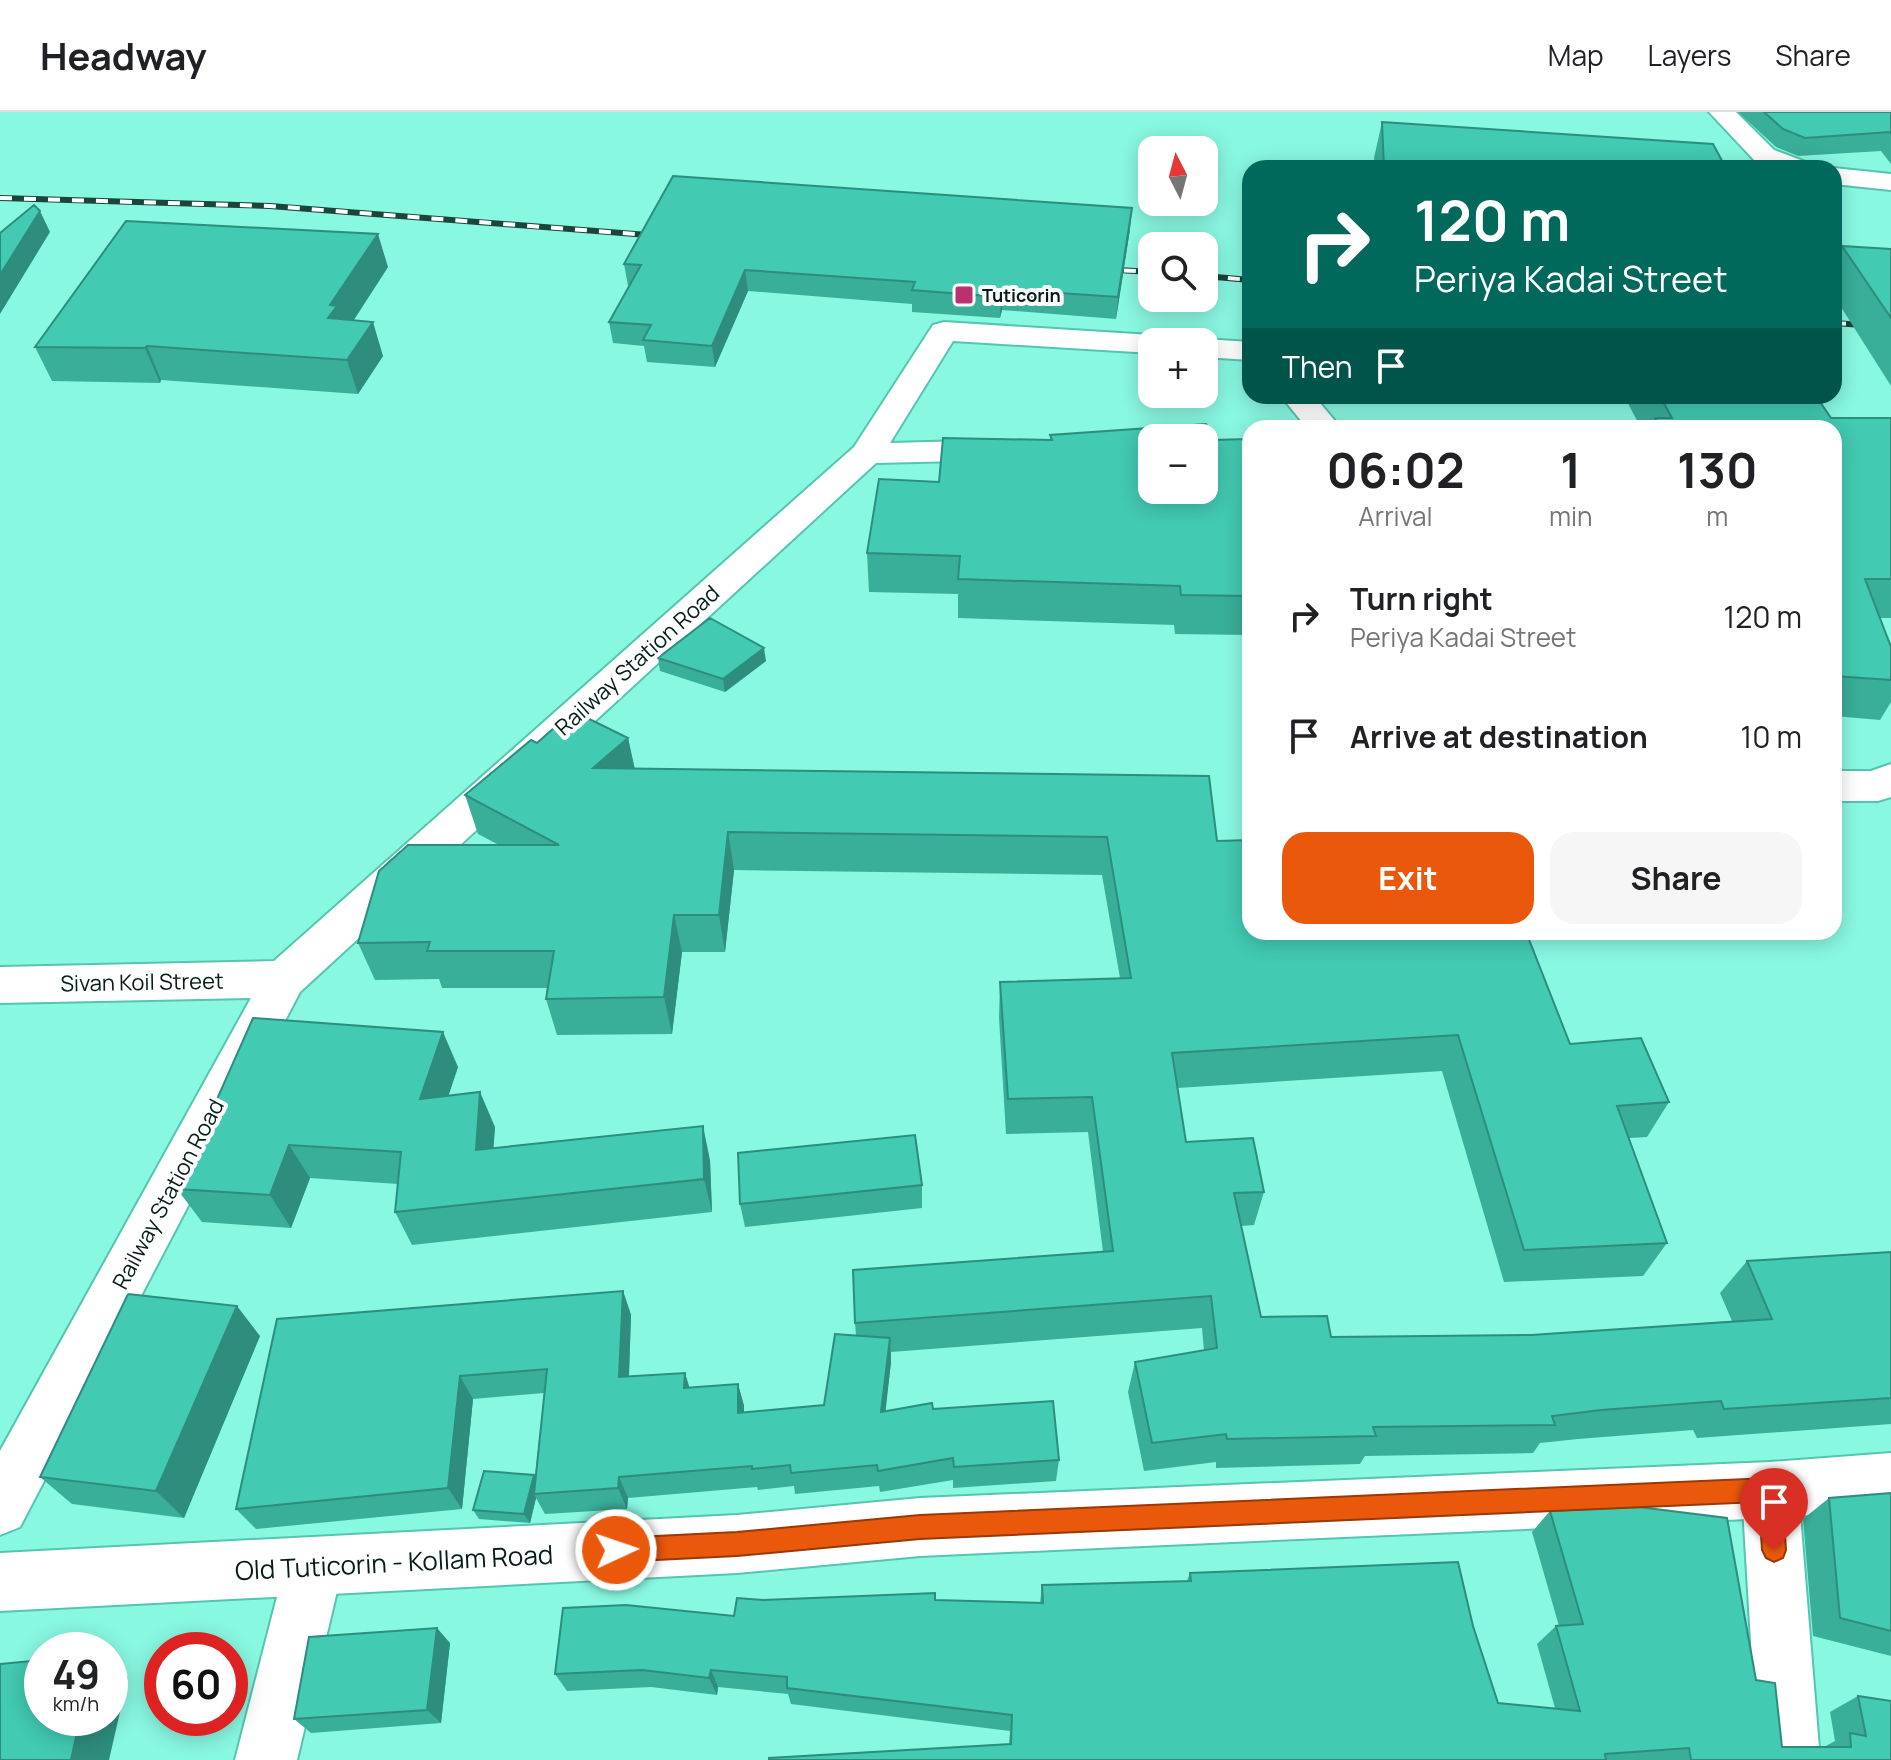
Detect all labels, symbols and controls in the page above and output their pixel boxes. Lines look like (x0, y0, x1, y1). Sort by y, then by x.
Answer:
text: Headway (40, 29, 207, 81)
text: Map (1548, 36, 1604, 74)
text: Layers (1648, 36, 1731, 74)
text: Share (1775, 36, 1851, 74)
north arrow (1138, 136, 1218, 216)
map controls (1138, 136, 1218, 504)
text: 120 m (1414, 181, 1570, 258)
icon: right (1282, 192, 1386, 296)
button: search (1138, 232, 1218, 312)
text: Periya Kadai Street (1414, 254, 1728, 303)
place label: Tuticorin (982, 283, 1061, 307)
marker: Tuticorin (953, 284, 975, 306)
button: + (1138, 328, 1218, 408)
icon: arrive (1369, 344, 1413, 388)
text: Then (1282, 346, 1353, 387)
button: − (1138, 424, 1218, 504)
text: 06:02 (1326, 437, 1464, 502)
text: 1 (1560, 437, 1581, 502)
text: 130 (1677, 437, 1758, 502)
text: Arrival (1358, 498, 1433, 534)
text: min (1549, 498, 1593, 534)
text: m (1706, 498, 1728, 534)
street label: Railway Station Road (548, 578, 726, 742)
text: Turn right (1350, 578, 1493, 619)
icon: right (1282, 594, 1326, 638)
text: 120 m (1723, 596, 1802, 637)
text: Periya Kadai Street (1350, 619, 1576, 655)
icon: arrive (1282, 714, 1326, 758)
text: Arrive at destination (1350, 716, 1648, 757)
text: 10 m (1741, 716, 1802, 757)
button: Exit (1282, 832, 1534, 924)
button: Share (1550, 832, 1802, 924)
street label: Sivan Koil Street (60, 966, 224, 998)
street label: Railway Station Road (105, 1094, 231, 1294)
pin (1740, 1468, 1808, 1550)
icon: arrive (1752, 1480, 1796, 1524)
position arrow (574, 1508, 658, 1592)
street label: Old Tuticorin - Kollam Road (234, 1536, 554, 1588)
speed limit sign: 60 (144, 1632, 248, 1736)
text: 49 (52, 1646, 100, 1701)
text: km/h (53, 1690, 99, 1717)

